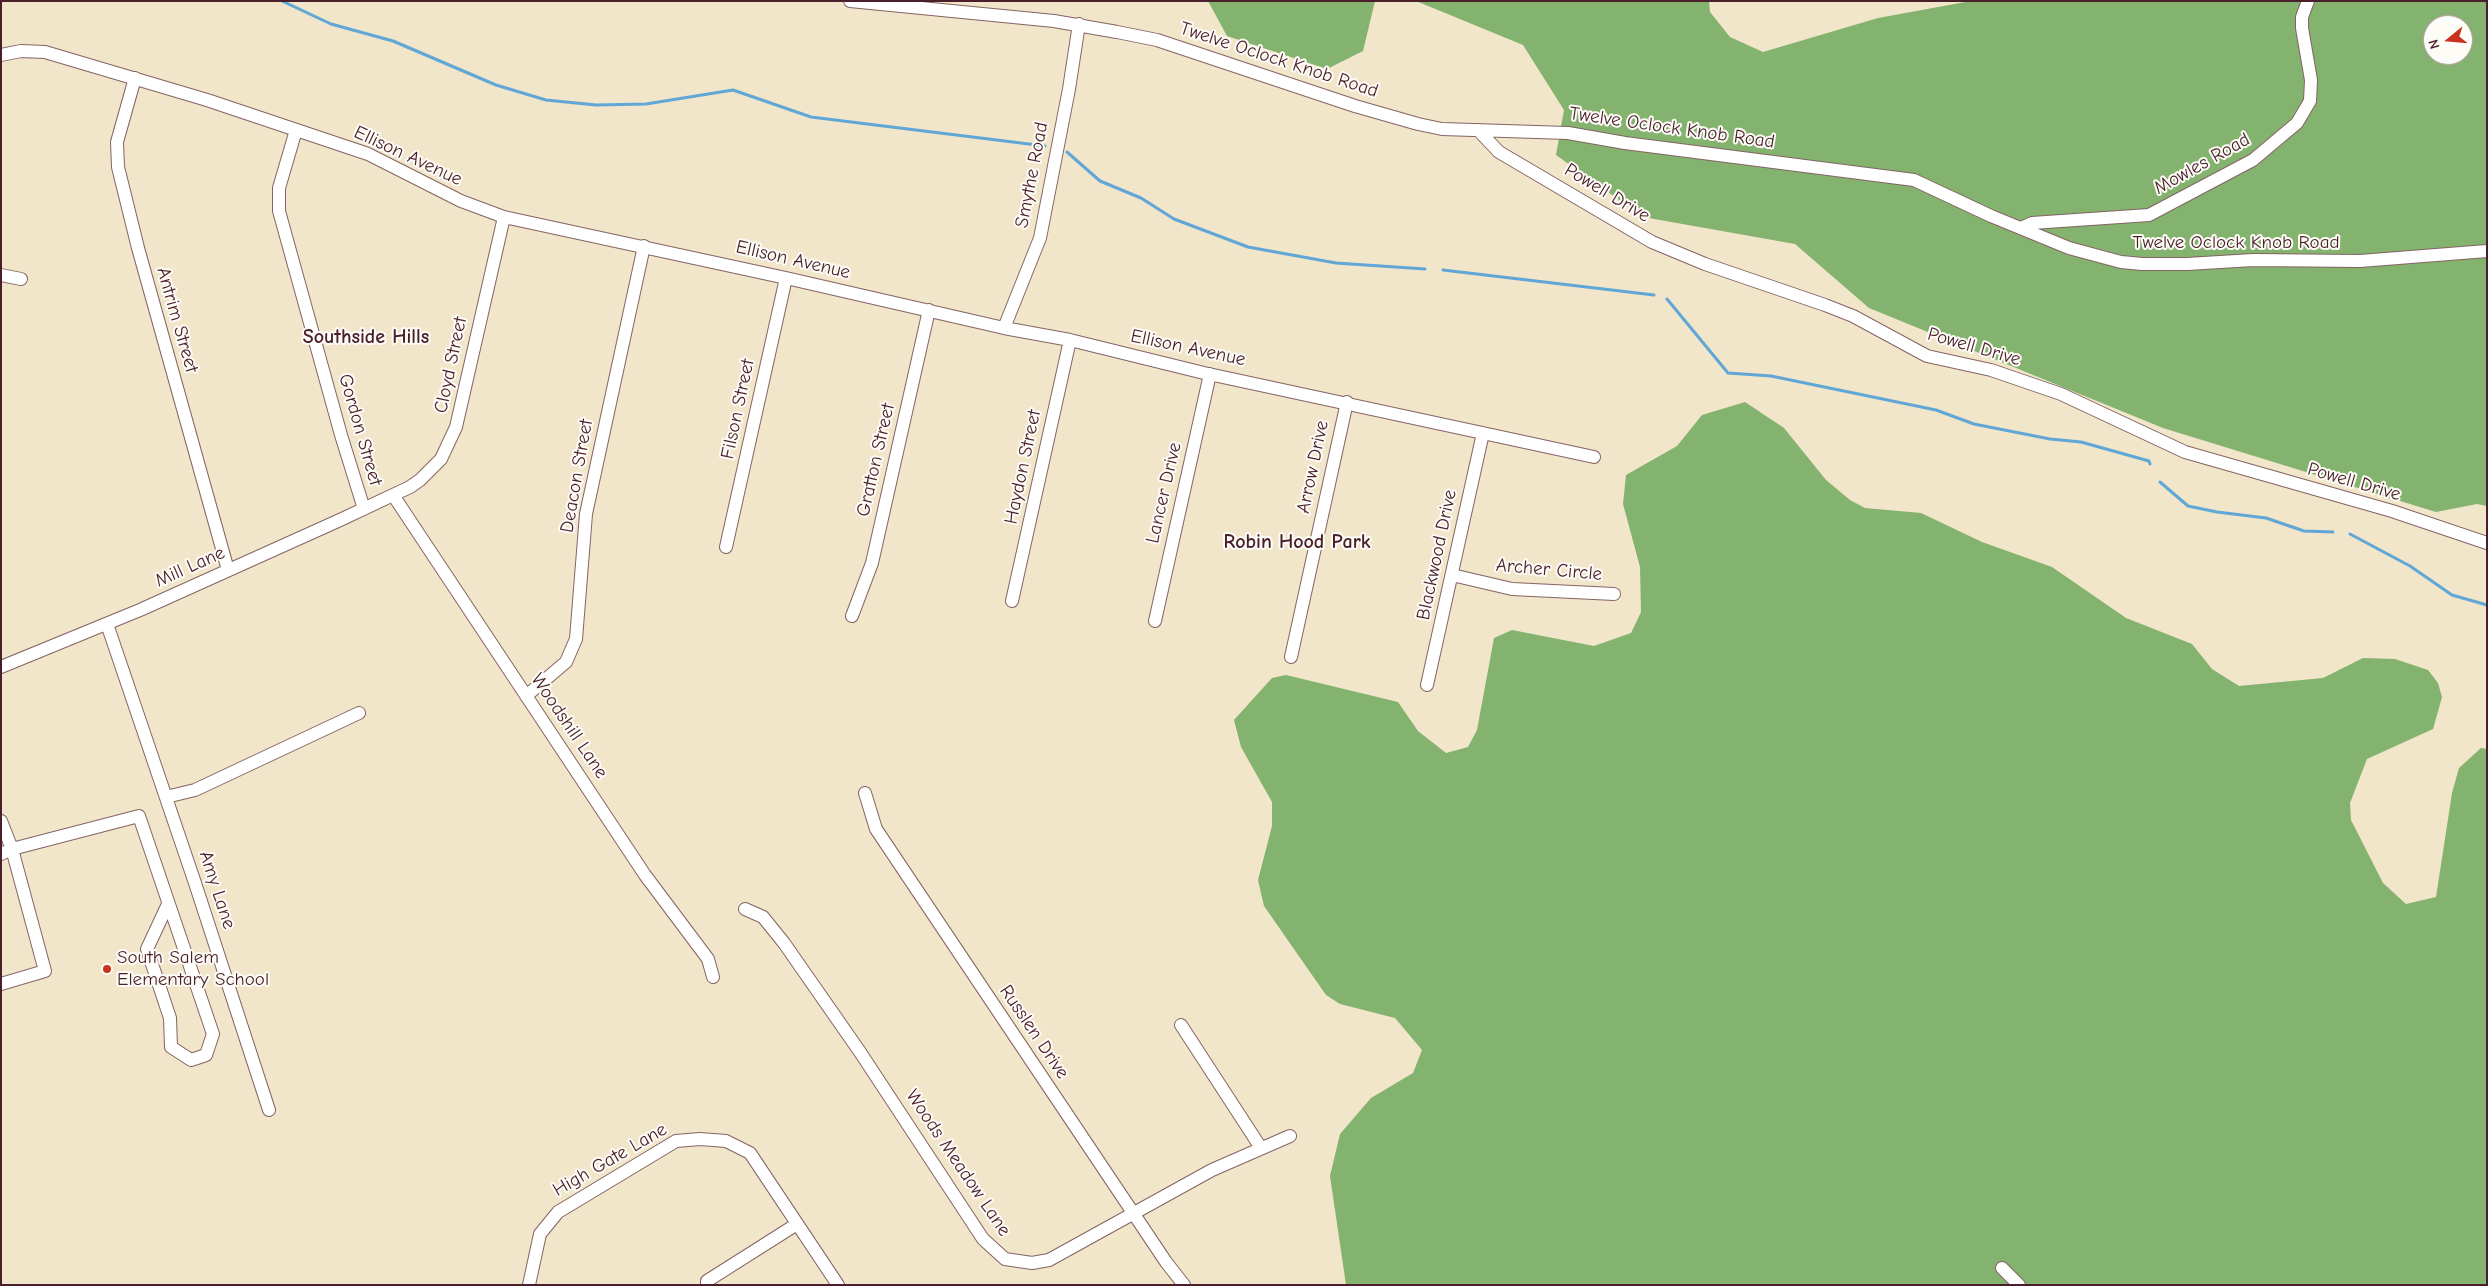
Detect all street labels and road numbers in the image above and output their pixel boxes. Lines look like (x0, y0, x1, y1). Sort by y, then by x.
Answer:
street label: Twelve Oclock Knob Road (1177, 17, 1381, 103)
street label: Twelve Oclock Knob Road (1568, 102, 1776, 154)
street label: Smythe Road (1011, 120, 1053, 230)
street label: Ellison Avenue (350, 121, 466, 191)
street label: Mowles Road (2150, 128, 2254, 200)
street label: Powell Drive (1560, 159, 1654, 227)
street label: Twelve Oclock Knob Road (2132, 232, 2340, 254)
street label: Ellison Avenue (734, 236, 852, 284)
street label: Antrim Street (151, 265, 203, 375)
street label: Cloyd Street (430, 315, 472, 415)
street label: Powell Drive (1925, 323, 2023, 371)
street label: Ellison Avenue (1129, 325, 1247, 371)
street label: Filson Street (716, 357, 760, 461)
street label: Gordon Street (333, 371, 387, 489)
street label: Gratton Street (852, 401, 900, 519)
street label: Haydon Street (1000, 408, 1046, 526)
street label: Deacon Street (556, 417, 598, 535)
street label: Arrow Drive (1292, 419, 1334, 515)
street label: Lancer Drive (1141, 440, 1187, 546)
street label: Powell Drive (2305, 458, 2403, 506)
street label: Blackwood Drive (1412, 488, 1462, 622)
street label: Mill Lane (152, 542, 228, 592)
street label: Archer Circle (1495, 554, 1603, 586)
street label: Woodshill Lane (525, 669, 613, 783)
street label: Amy Lane (194, 848, 240, 932)
street label: Russlen Drive (994, 981, 1074, 1083)
street label: Woods Meadow Lane (900, 1085, 1016, 1241)
street label: High Gate Lane (549, 1118, 671, 1202)

